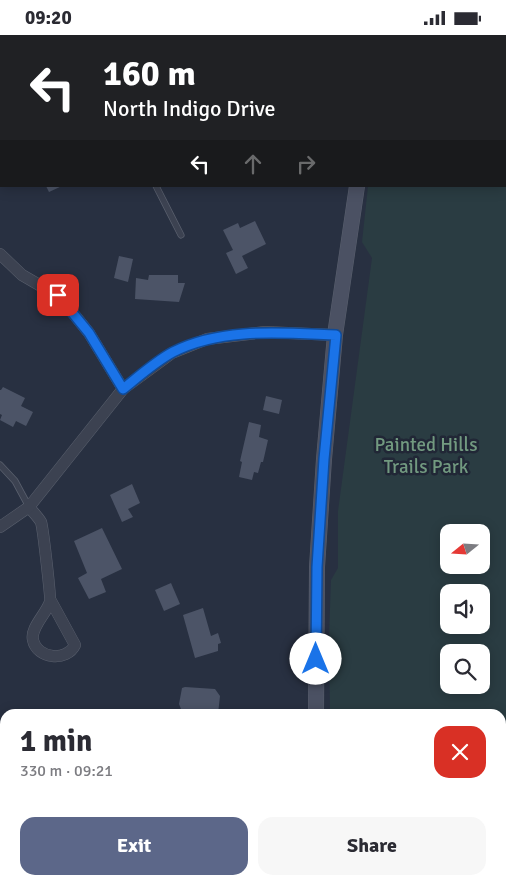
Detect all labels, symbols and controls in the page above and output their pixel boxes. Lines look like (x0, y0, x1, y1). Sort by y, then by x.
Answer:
text: 09:20 (25, 6, 72, 30)
text: 160 m (103, 52, 196, 95)
icon: left (20, 55, 85, 120)
text: North Indigo Drive (103, 95, 276, 122)
icon: left (186, 150, 214, 178)
icon: ahead (239, 150, 267, 178)
icon: right (292, 150, 320, 178)
pin (37, 274, 79, 316)
icon: arrive (44, 281, 72, 309)
park label: Painted Hills Trails Park (374, 433, 478, 479)
north arrow (440, 524, 490, 574)
map controls (440, 524, 490, 694)
button: sound (440, 584, 490, 634)
position arrow (289, 632, 341, 684)
button: search (440, 644, 490, 694)
text: 1 min (20, 723, 92, 760)
button: close (434, 726, 486, 778)
text: 330 m · 09:21 (20, 761, 113, 781)
button: Exit (20, 817, 248, 875)
button: Share (258, 817, 486, 875)

